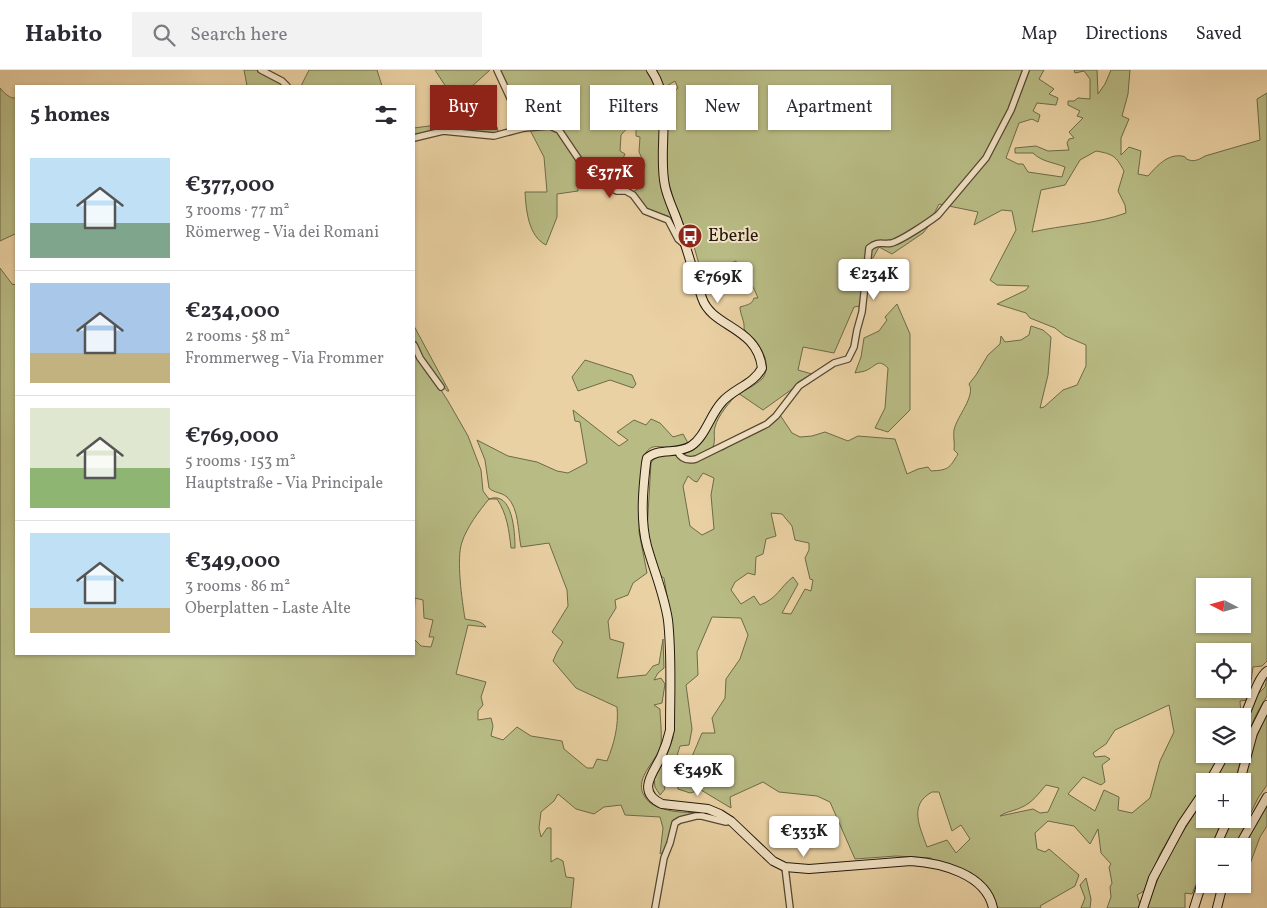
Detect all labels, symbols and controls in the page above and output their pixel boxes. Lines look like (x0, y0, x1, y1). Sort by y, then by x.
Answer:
search box (132, 12, 482, 57)
text: Habito (25, 18, 102, 52)
icon: search (150, 21, 178, 49)
text: Search here (190, 22, 288, 48)
text: Map (1021, 22, 1057, 47)
text: Directions (1085, 22, 1168, 47)
text: Saved (1196, 22, 1242, 47)
chip: Buy (430, 85, 497, 130)
chip: Rent (507, 85, 580, 130)
chip: Filters (590, 85, 676, 130)
chip: New (686, 85, 758, 130)
chip: Apartment (768, 85, 891, 130)
text: 5 homes (30, 101, 110, 130)
icon: filters (372, 101, 400, 129)
pin: €377K (575, 156, 645, 199)
text: €377K (587, 162, 633, 184)
text: €377,000 (185, 171, 274, 200)
icon: home (70, 178, 130, 238)
text: 3 rooms · 77 m² (185, 200, 289, 222)
text: Römerweg - Via dei Romani (185, 222, 379, 244)
bus stop icon: Eberle (677, 223, 703, 249)
place label: Eberle (708, 224, 759, 249)
pin: €234K (839, 258, 909, 301)
pin: €769K (683, 262, 753, 304)
text: €234K (849, 264, 899, 286)
text: €769K (694, 267, 742, 289)
text: €234,000 (185, 297, 280, 326)
icon: home (70, 303, 130, 363)
text: 2 rooms · 58 m² (185, 326, 290, 348)
text: Frommerweg - Via Frommer (185, 348, 384, 370)
text: €769,000 (185, 422, 279, 451)
icon: home (70, 428, 130, 488)
text: 5 rooms · 153 m² (185, 451, 296, 473)
text: Hauptstraße - Via Principale (185, 473, 383, 495)
text: €349,000 (185, 547, 280, 576)
icon: home (70, 553, 130, 613)
text: 3 rooms · 86 m² (185, 576, 290, 598)
north arrow (1196, 578, 1251, 632)
map controls (1196, 578, 1251, 893)
text: Oberplatten - Laste Alte (185, 598, 351, 620)
button: locate (1196, 643, 1251, 698)
button: layers (1196, 708, 1251, 763)
pin: €349K (663, 754, 733, 797)
text: €349K (673, 760, 723, 782)
button: + (1196, 773, 1251, 828)
pin: €333K (769, 816, 839, 858)
text: €333K (780, 821, 828, 843)
button: − (1196, 838, 1251, 893)

